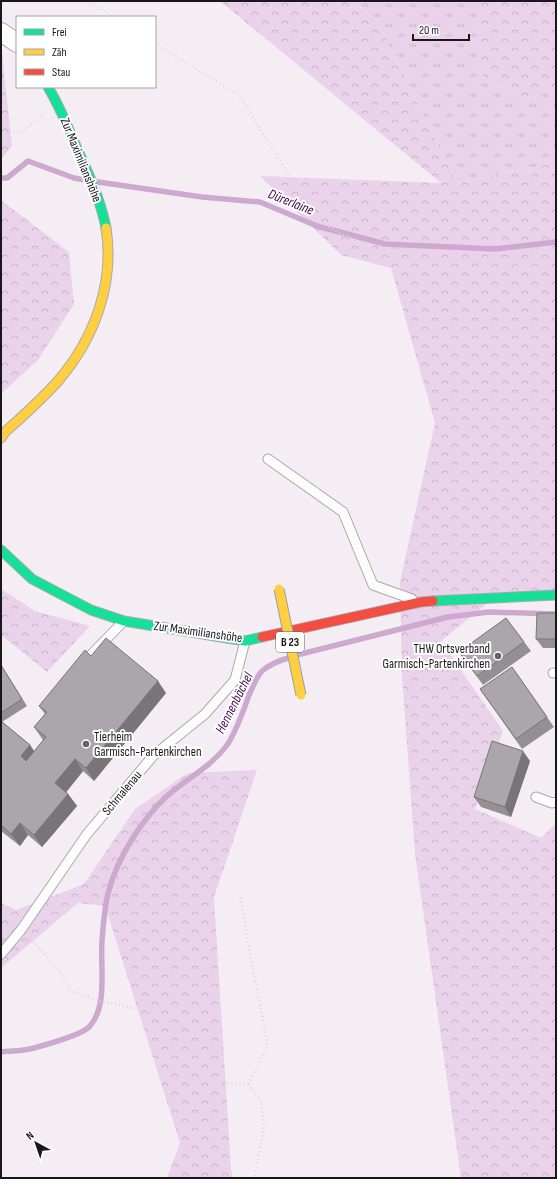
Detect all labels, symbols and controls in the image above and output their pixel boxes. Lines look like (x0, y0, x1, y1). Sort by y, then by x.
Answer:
legend (16, 16, 156, 88)
scale bar (413, 16, 469, 42)
text: 20 m (419, 23, 439, 38)
text: Frei (52, 25, 67, 40)
text: Zäh (52, 45, 67, 60)
text: Stau (52, 65, 70, 80)
street label: Zur Maximilianshöhe (57, 116, 105, 204)
water label: Dürerlaine (266, 185, 317, 219)
street label: Zur Maximilianshöhe (153, 618, 243, 646)
road number: B 23 (276, 632, 304, 652)
place label: THW Ortsverband Garmisch-Partenkirchen (383, 641, 490, 672)
marker: THW Ortsverband Garmisch-Partenkirchen (493, 651, 503, 661)
water label: Hennenbächel (211, 669, 257, 736)
place label: Tierheim Garmisch-Partenkirchen (94, 729, 201, 760)
marker: Tierheim Garmisch-Partenkirchen (81, 739, 91, 749)
street label: Schmalenau (99, 767, 145, 819)
north arrow (16, 1123, 56, 1163)
text: N (23, 1129, 36, 1143)

